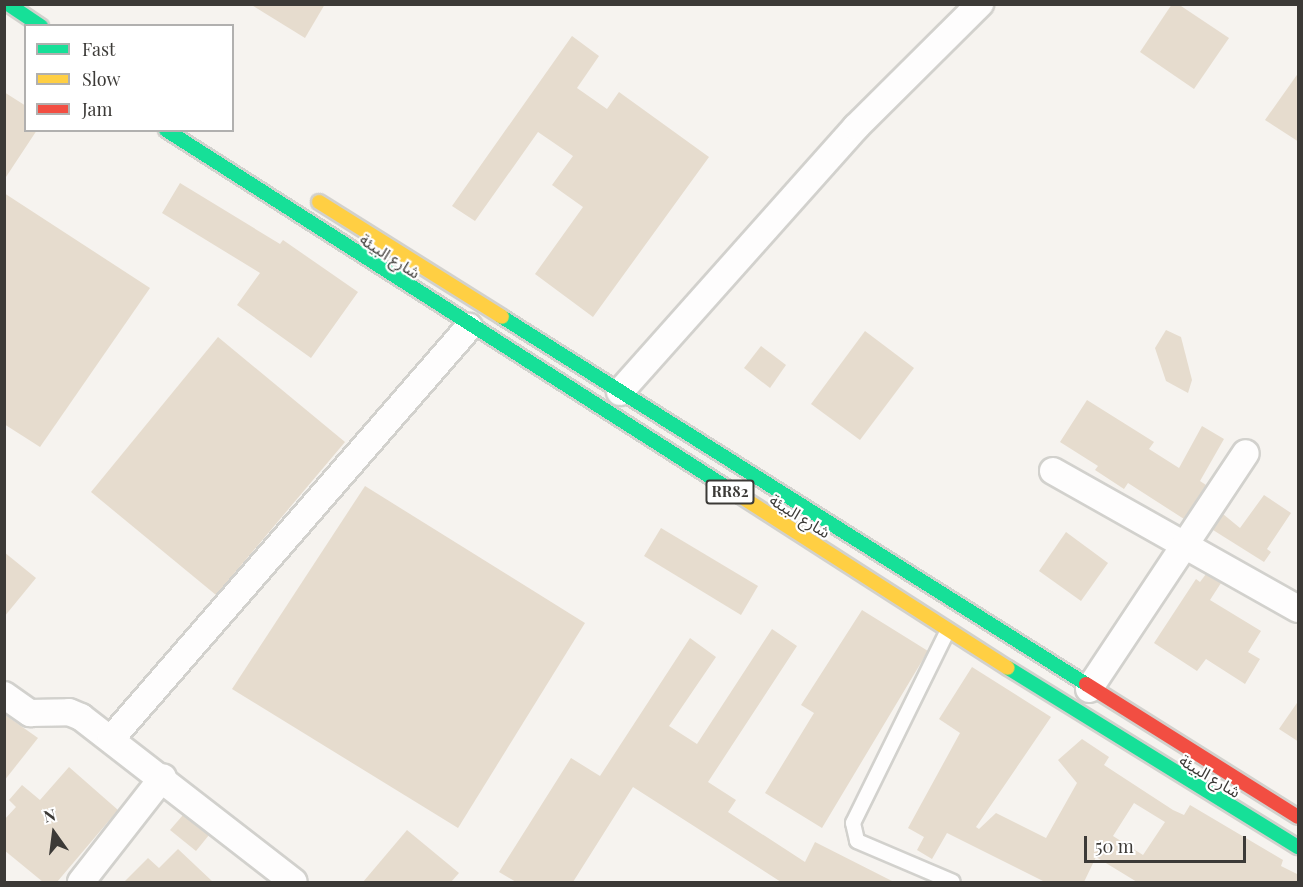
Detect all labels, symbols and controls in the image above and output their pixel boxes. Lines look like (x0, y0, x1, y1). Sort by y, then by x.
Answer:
legend (24, 24, 234, 132)
text: Fast (82, 37, 115, 61)
text: Slow (82, 67, 120, 91)
text: Jam (82, 97, 112, 121)
street label: شارع البيئة (356, 229, 424, 283)
road number: RR82 (704, 480, 756, 504)
street label: شارع البيئة (766, 490, 834, 542)
street label: شارع البيئة (1176, 750, 1244, 802)
north arrow (24, 803, 84, 863)
text: N (41, 803, 58, 827)
scale bar (1087, 824, 1249, 862)
text: 50 m (1095, 834, 1134, 858)

